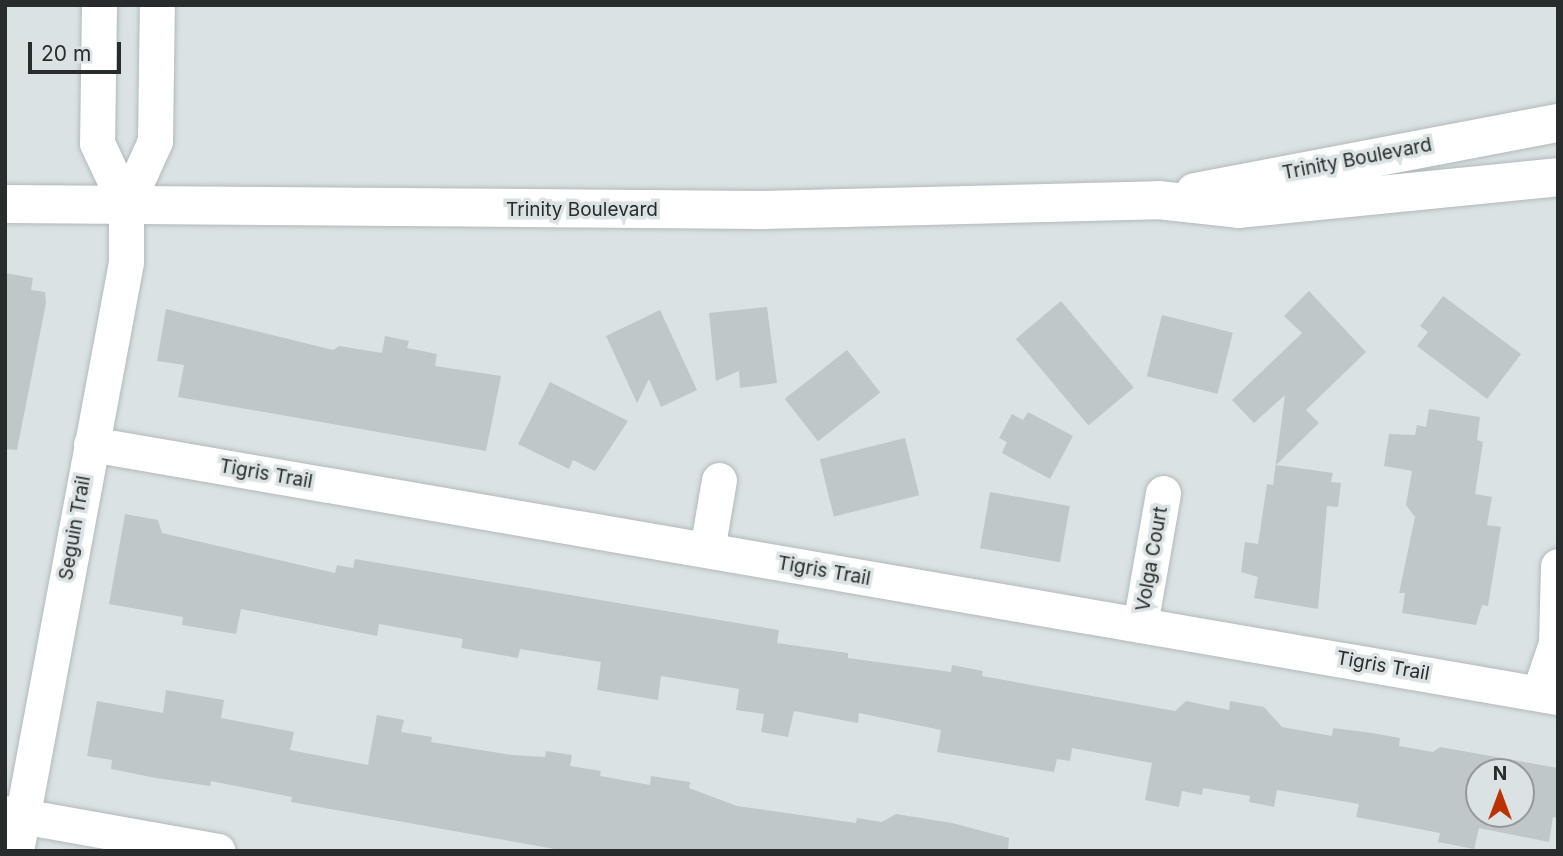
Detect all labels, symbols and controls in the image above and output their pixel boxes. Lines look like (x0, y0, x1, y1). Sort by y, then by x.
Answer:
scale bar (32, 28, 124, 72)
text: 20 m (41, 41, 91, 66)
street label: Trinity Boulevard (1280, 133, 1434, 185)
street label: Trinity Boulevard (506, 199, 658, 221)
street label: Tigris Trail (218, 455, 314, 493)
street label: Seguin Trail (55, 474, 95, 582)
street label: Volga Court (1132, 505, 1172, 613)
street label: Tigris Trail (776, 552, 872, 590)
street label: Tigris Trail (1335, 647, 1431, 685)
north arrow (1465, 758, 1535, 828)
text: N (1493, 762, 1507, 785)

